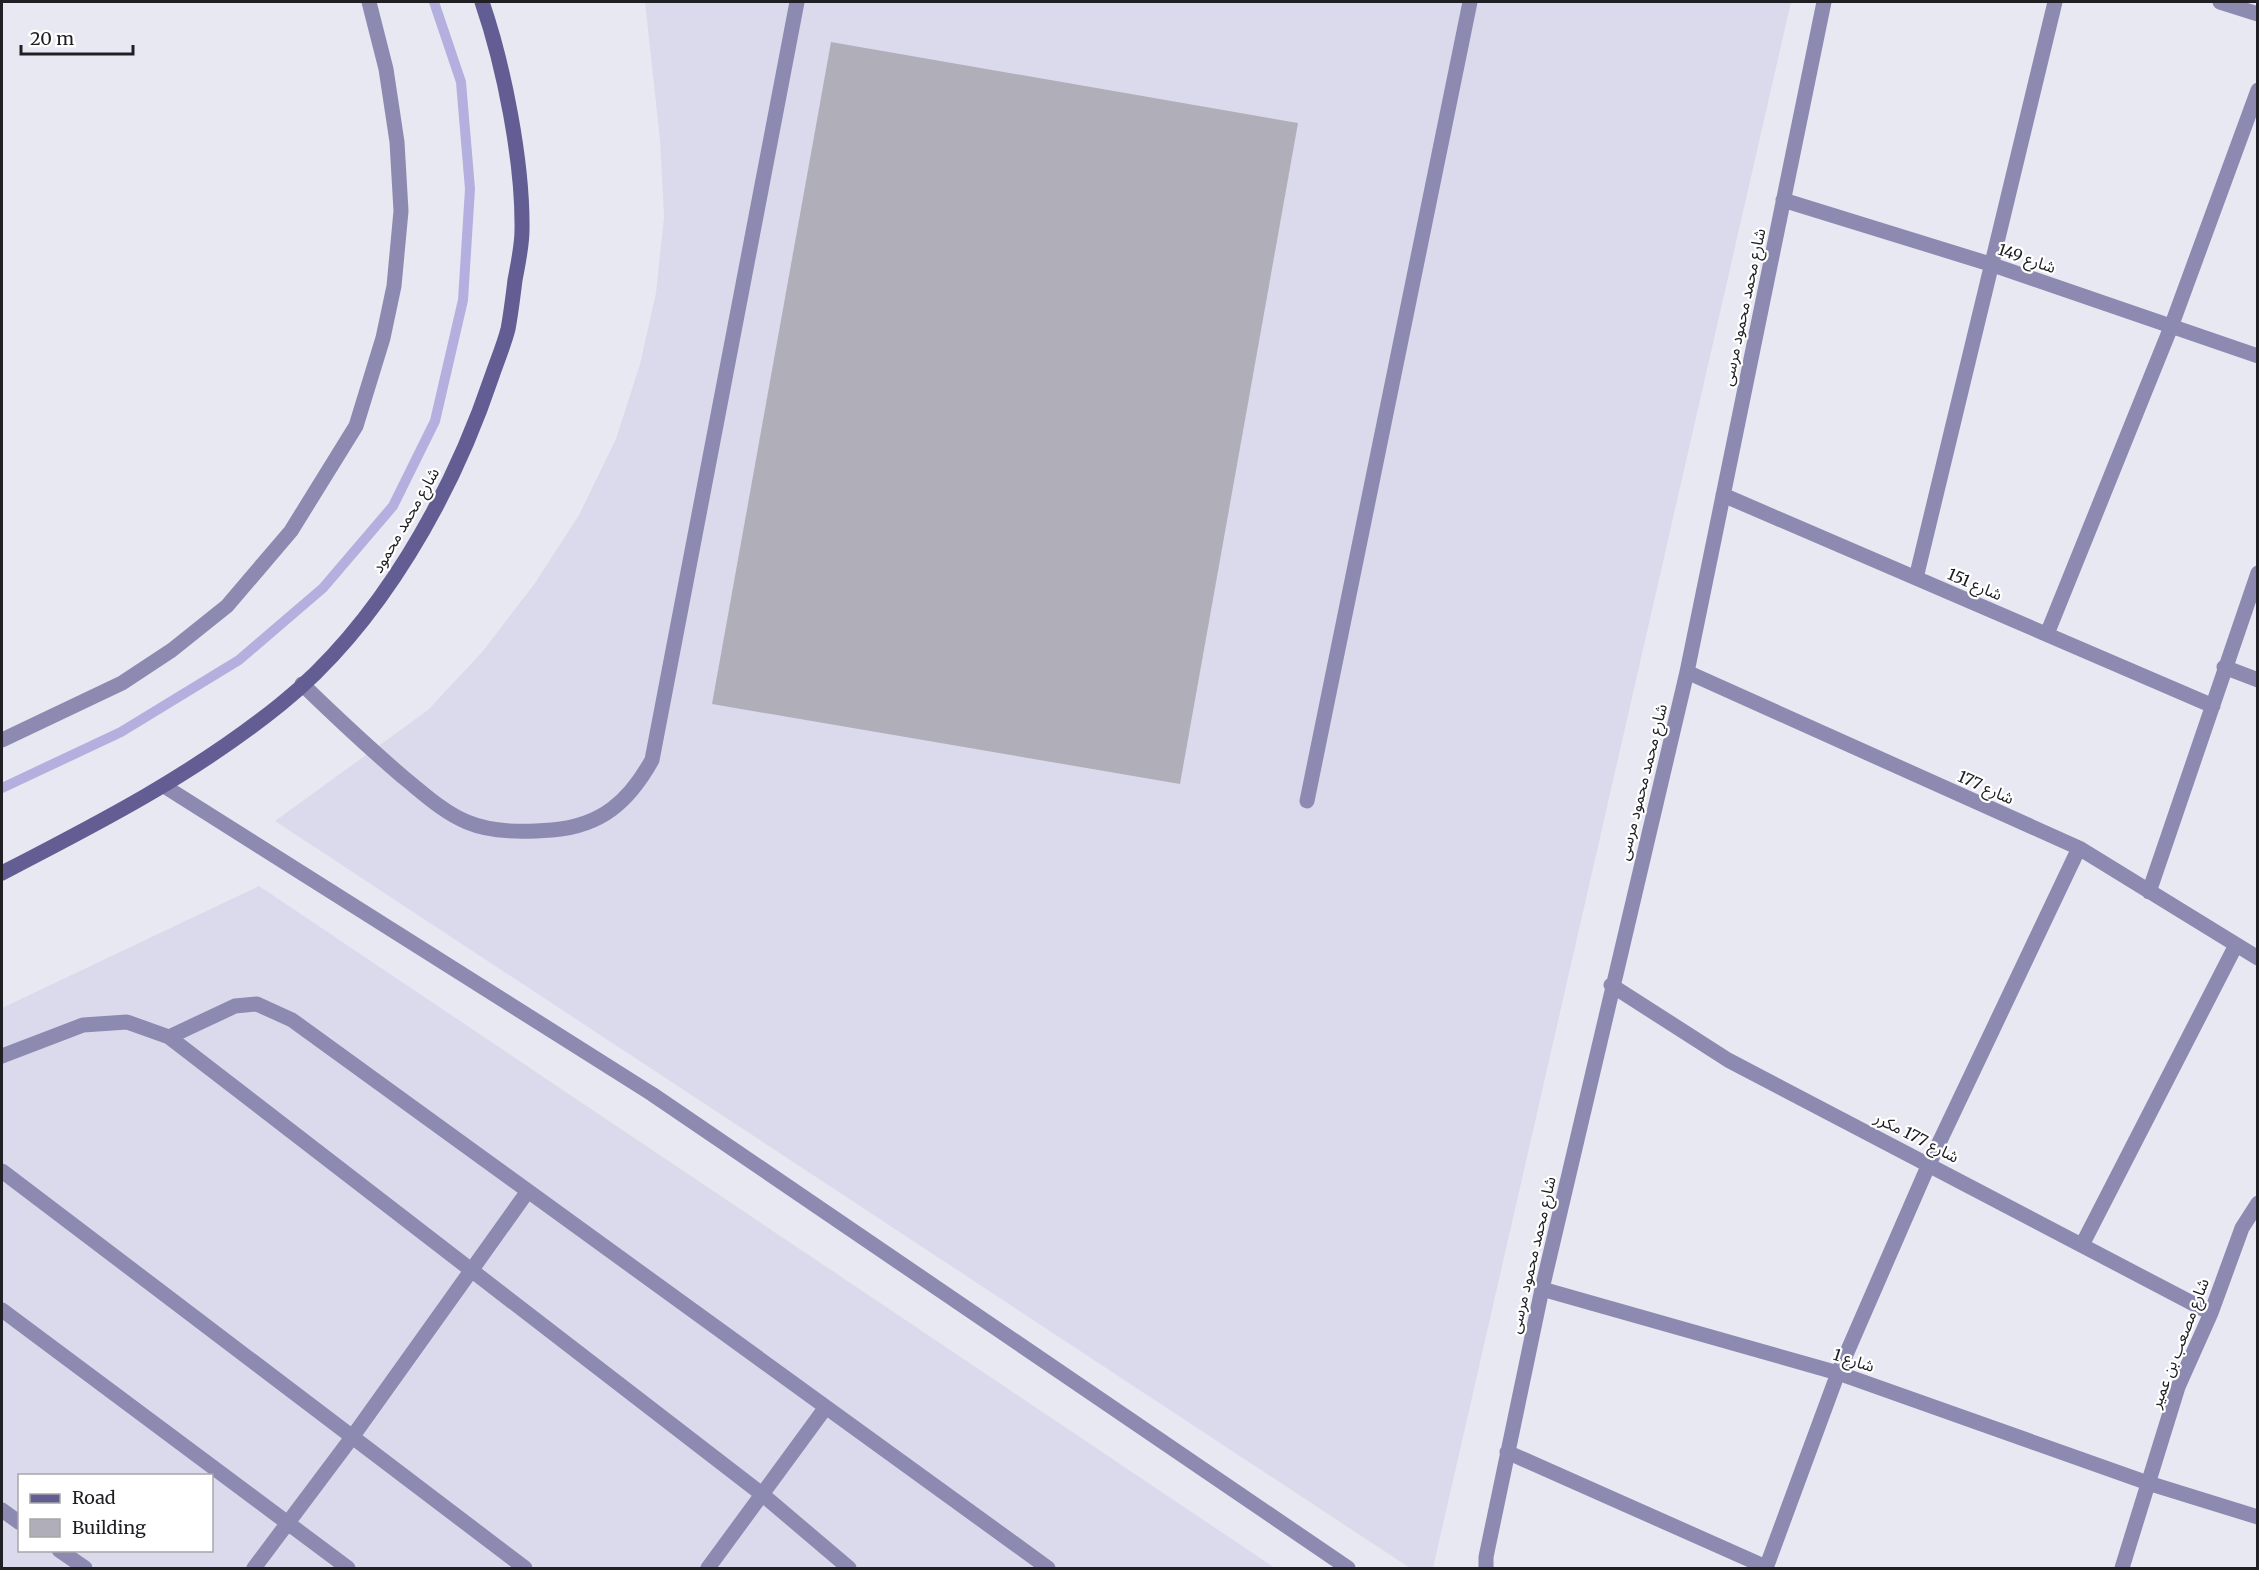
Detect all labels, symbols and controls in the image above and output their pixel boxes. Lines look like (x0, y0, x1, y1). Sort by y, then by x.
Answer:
scale bar (21, 18, 134, 56)
text: 20 m (30, 27, 74, 50)
street label: شارع محمد محمود مرسى (1717, 226, 1772, 388)
street label: شارع 149 (1994, 239, 2059, 280)
street label: شارع محمد محمود (367, 464, 446, 578)
street label: شارع 151 (1943, 564, 2005, 607)
street label: شارع محمد محمود مرسى (1613, 702, 1674, 863)
street label: شارع 177 (1954, 766, 2017, 811)
street label: شارع 177 مكرر (1869, 1107, 1963, 1169)
street label: شارع محمد محمود مرسى (1504, 1175, 1563, 1336)
street label: شارع مصعب بن عمير (2145, 1275, 2216, 1413)
street label: شارع 1 (1830, 1344, 1877, 1379)
legend (18, 1474, 213, 1552)
text: Road (72, 1486, 116, 1509)
text: Building (72, 1516, 146, 1539)

